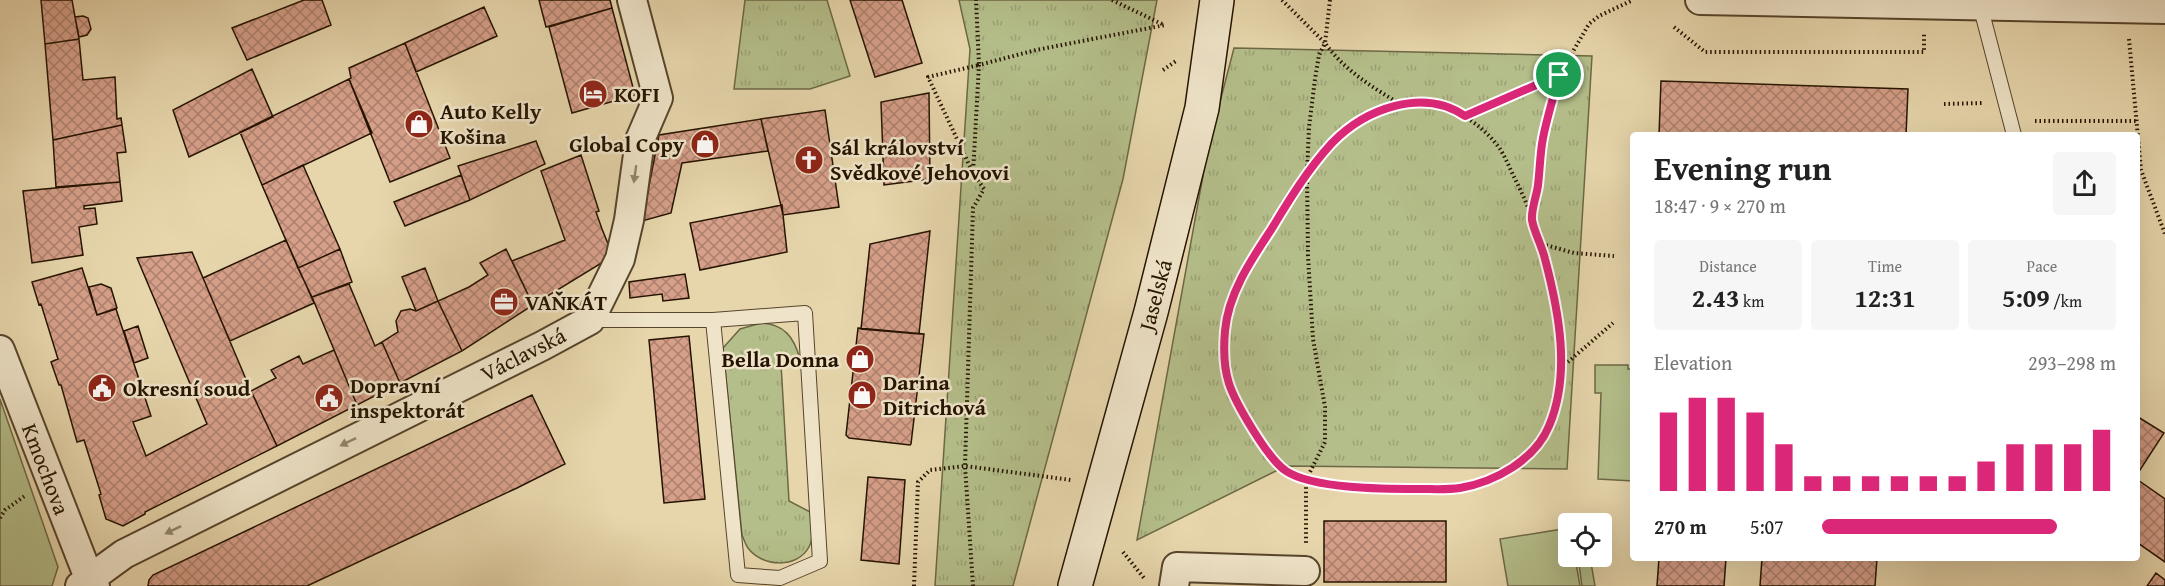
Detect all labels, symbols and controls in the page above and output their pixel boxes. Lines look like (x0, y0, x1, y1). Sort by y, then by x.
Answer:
pin (1533, 49, 1584, 100)
icon: arrive (1542, 58, 1575, 91)
hotel icon: KOFI (577, 78, 609, 110)
place label: KOFI (614, 78, 660, 110)
place label: Auto Kelly Košina (440, 95, 542, 152)
shop icon: Auto Kelly Košina (403, 108, 435, 140)
place label: Global Copy (569, 128, 685, 160)
shop icon: Global Copy (689, 128, 721, 160)
place label: Sál království Svědkové Jehovovi (830, 131, 1010, 188)
church icon: Sál království Svědkové Jehovovi (793, 144, 825, 176)
text: Evening run (1654, 144, 1831, 192)
button: share (2053, 152, 2116, 215)
one-way arrow (631, 164, 640, 183)
text: 18:47 · 9 × 270 m (1654, 191, 1786, 220)
text: Distance (1699, 254, 1757, 278)
text: Time (1868, 254, 1902, 278)
text: Pace (2027, 254, 2057, 278)
street label: Jaselská (1129, 255, 1180, 337)
text: 2.43 (1692, 278, 1740, 317)
text: 12:31 (1854, 278, 1916, 317)
text: 5:09 (2002, 278, 2050, 317)
office icon: VAŇKÁT (488, 286, 520, 318)
place label: VAŇKÁT (525, 286, 607, 318)
text: km (1740, 289, 1764, 313)
text: /km (2050, 289, 2082, 313)
street label: Václavská (475, 319, 572, 389)
place label: Bella Donna (722, 343, 840, 375)
shop icon: Bella Donna (844, 343, 876, 375)
text: Elevation (1654, 348, 1732, 377)
text: 293–298 m (2028, 348, 2116, 377)
place label: Darina Ditrichová (883, 366, 987, 423)
place label: Dopravní inspektorát (350, 369, 466, 426)
public building icon: Okresní soud (86, 372, 118, 404)
place label: Okresní soud (123, 372, 251, 404)
shop icon: Darina Ditrichová (846, 379, 878, 411)
public building icon: Dopravní inspektorát (313, 382, 345, 414)
street label: Kmochova (14, 419, 78, 520)
one-way arrow (339, 438, 356, 447)
text: 270 m (1654, 512, 1707, 541)
text: 5:07 (1750, 512, 1784, 541)
map controls (1558, 513, 1612, 567)
button: locate (1558, 513, 1612, 567)
one-way arrow (165, 525, 182, 534)

